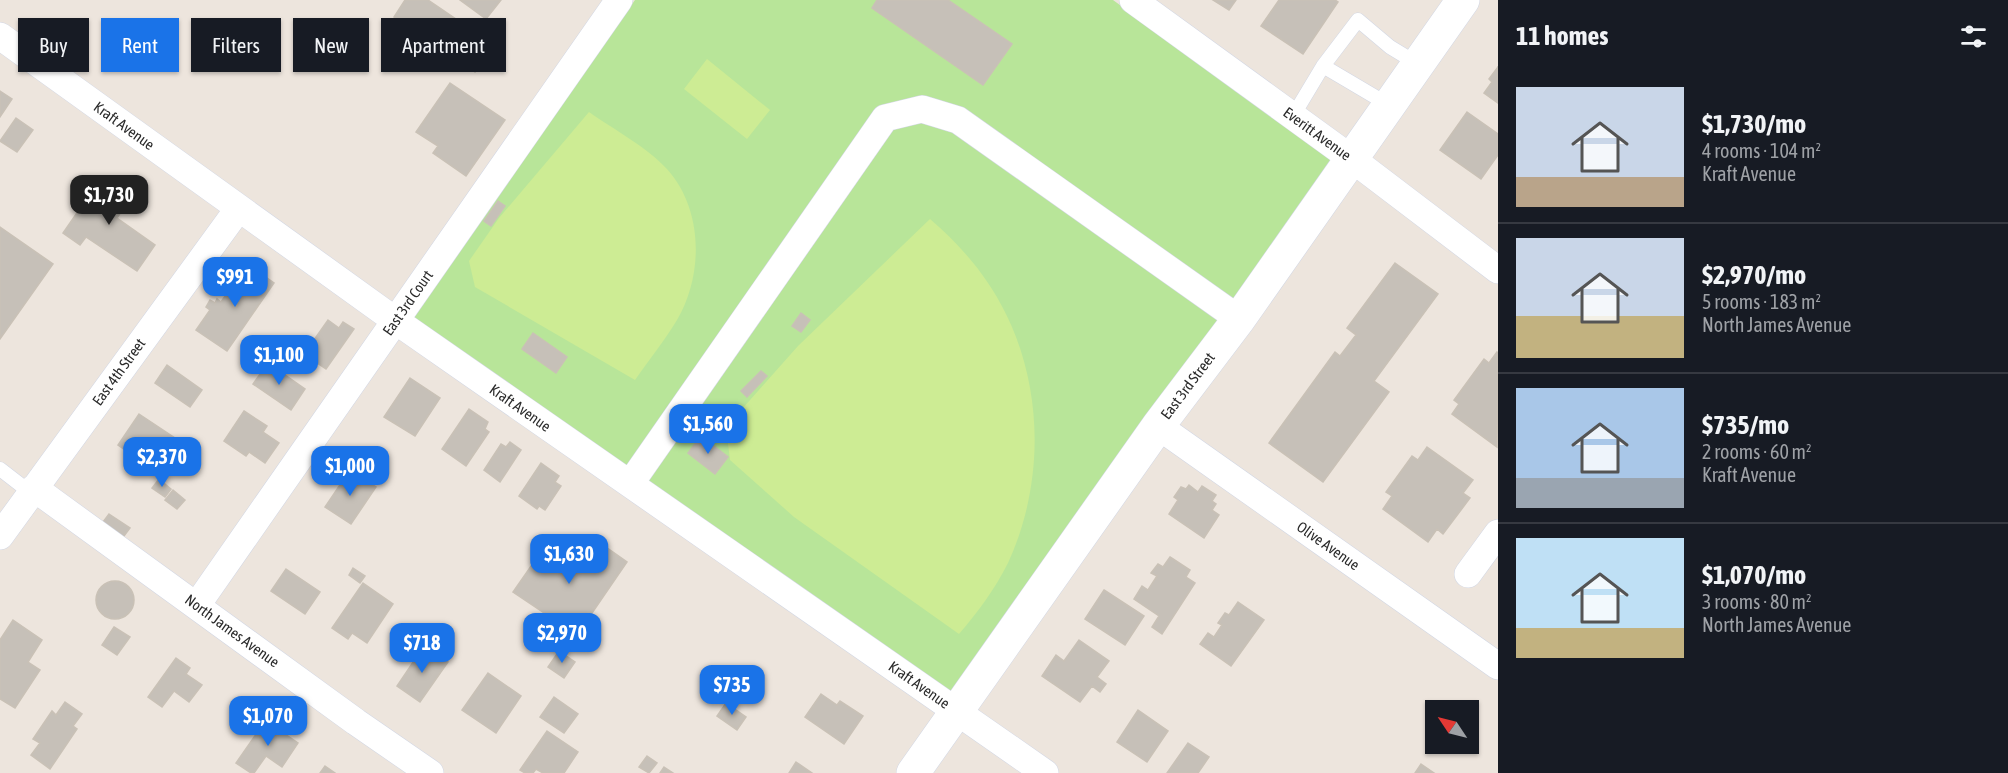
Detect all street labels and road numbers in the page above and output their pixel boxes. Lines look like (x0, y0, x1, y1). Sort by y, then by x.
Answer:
street label: Kraft Avenue (91, 98, 158, 153)
street label: Everitt Avenue (1280, 103, 1355, 164)
street label: East 3rd Court (379, 267, 436, 338)
street label: East 4th Street (89, 335, 149, 409)
street label: East 3rd Street (1157, 349, 1218, 422)
street label: Kraft Avenue (487, 380, 554, 435)
street label: Olive Avenue (1294, 518, 1363, 573)
street label: North James Avenue (182, 591, 283, 671)
street label: Kraft Avenue (886, 657, 953, 712)

